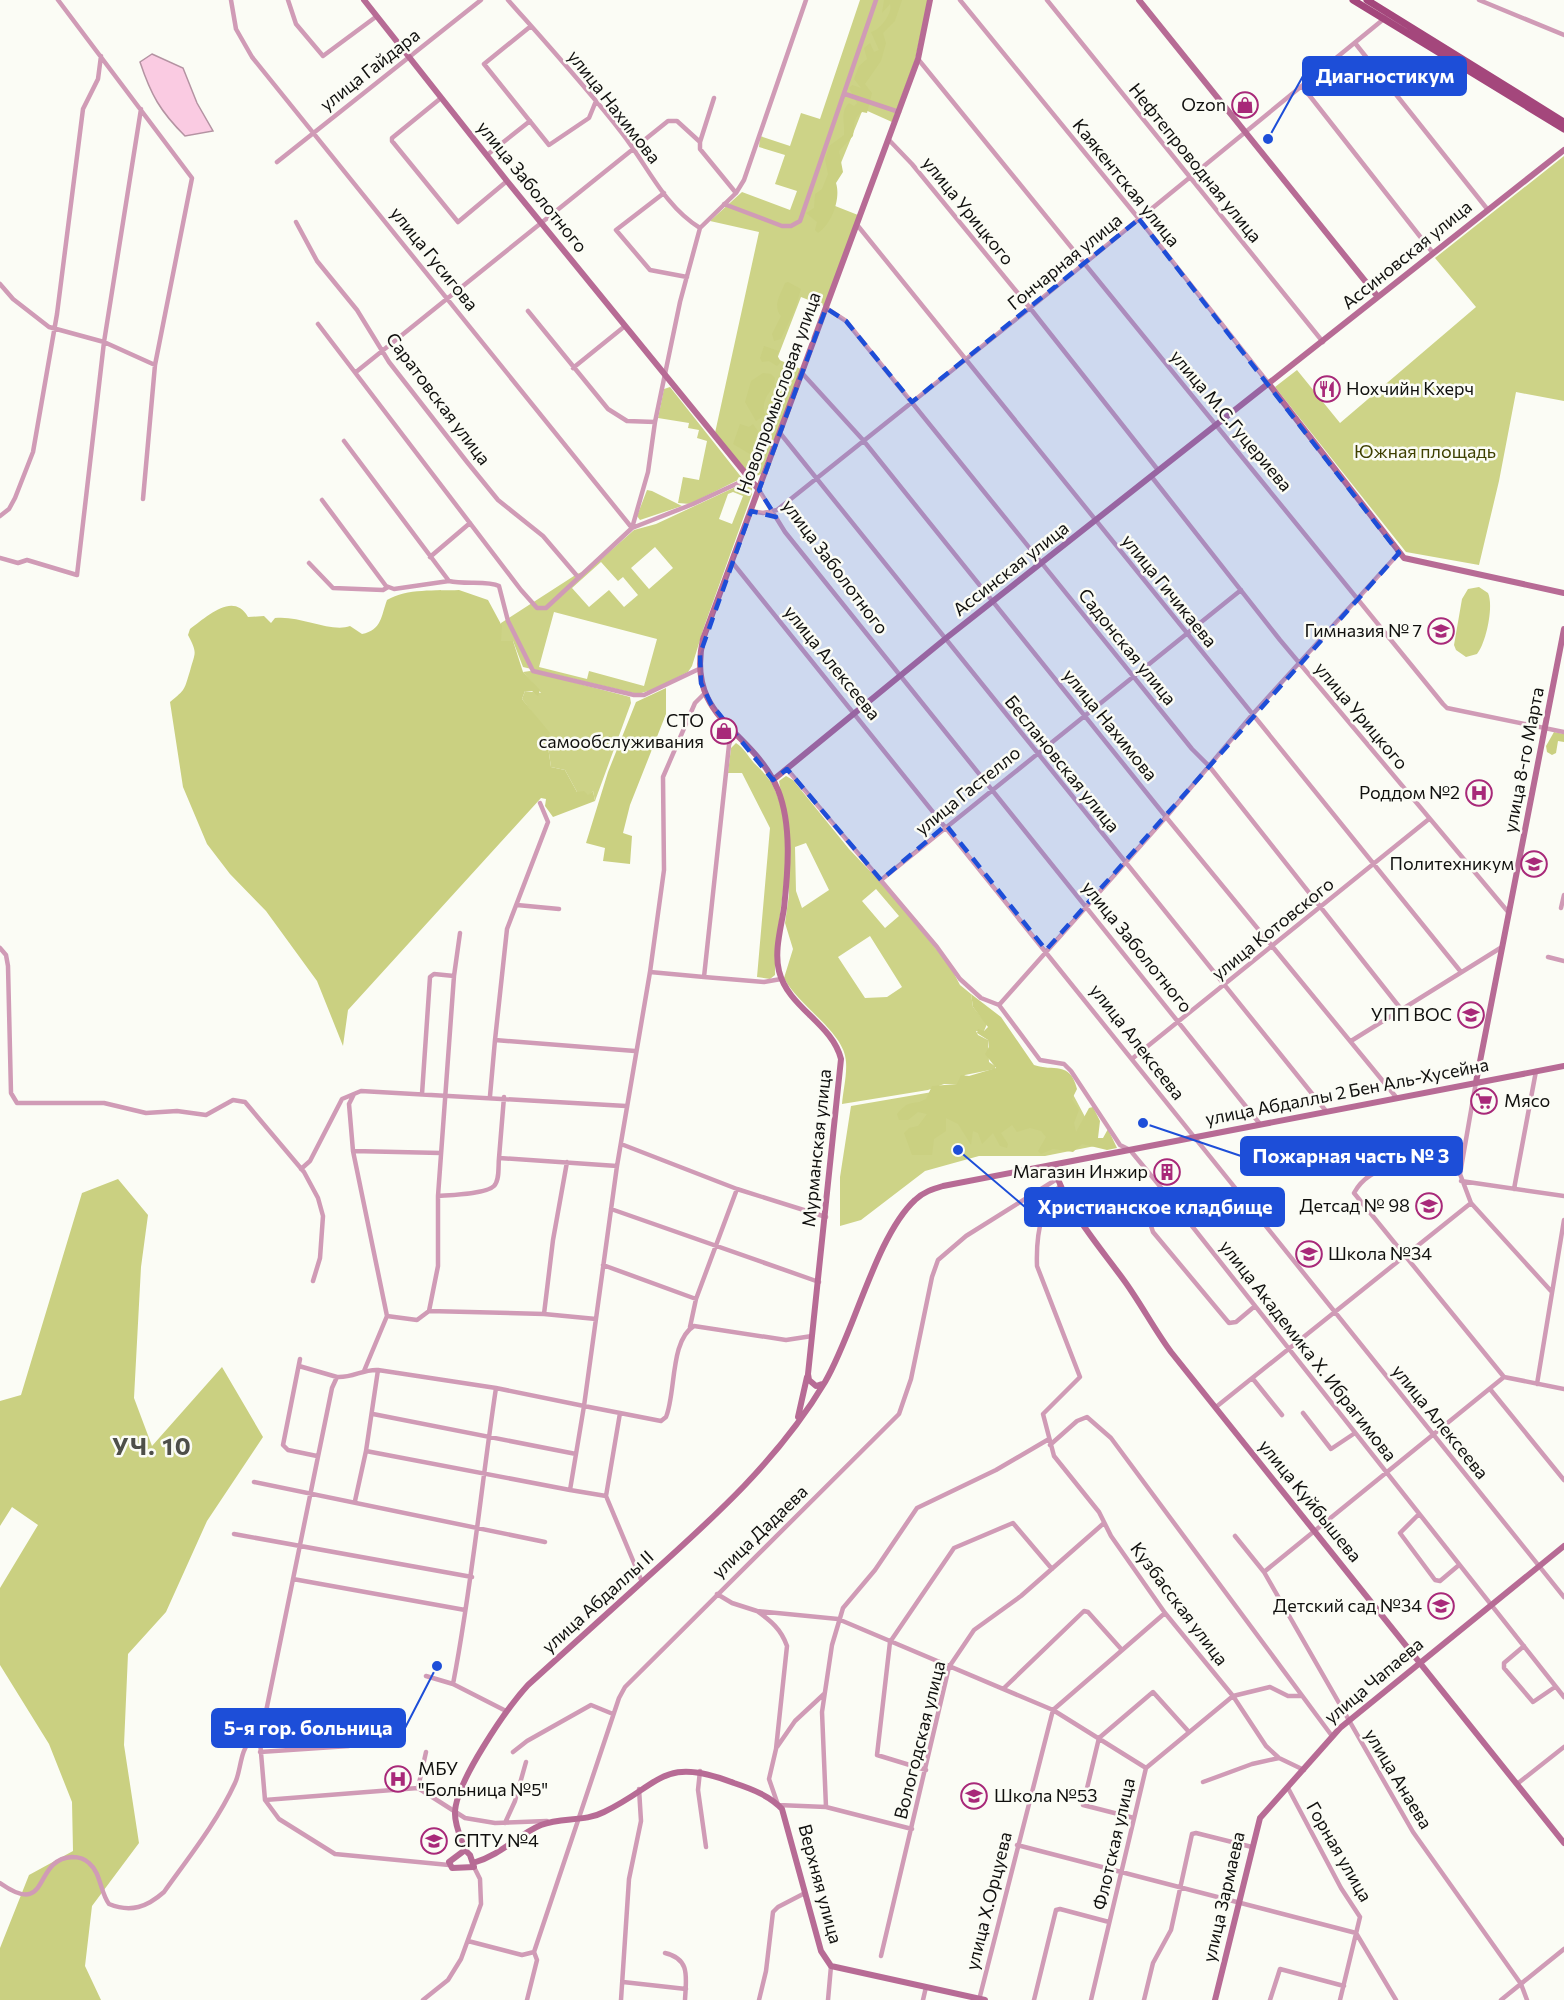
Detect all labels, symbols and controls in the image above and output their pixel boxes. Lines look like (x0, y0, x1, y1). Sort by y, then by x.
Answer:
street label: улица Гайдара (315, 23, 424, 115)
street label: улица Нахимова (564, 45, 666, 167)
callout: Диагностикум (1303, 57, 1466, 95)
text: Диагностикум (1316, 63, 1454, 87)
street label: Нефтепроводная улица (1125, 78, 1267, 247)
shop icon: Ozon (1230, 90, 1260, 120)
place label: Ozon (1181, 93, 1226, 115)
street label: Каякентская улица (1068, 114, 1185, 251)
street label: улица Заболотного (473, 116, 593, 257)
street label: улица Урицкого (918, 152, 1019, 269)
street label: Ассиновская улица (1337, 195, 1476, 313)
street label: улица Гусигова (386, 202, 483, 315)
street label: Гончарная улица (1003, 208, 1126, 314)
street label: Новопромысловая улица (731, 289, 825, 496)
street label: Саратовская улица (382, 328, 496, 469)
street label: улица М.С.Гуцериева (1166, 345, 1297, 496)
restaurant icon: Нохчийн Кхерч (1312, 374, 1342, 404)
place label: Нохчийн Кхерч (1346, 377, 1474, 399)
park label: Южная площадь (1354, 440, 1496, 462)
street label: улица Заболотного (778, 495, 894, 638)
street label: Ассинская улица (948, 516, 1072, 620)
street label: улица Гичикаева (1118, 529, 1222, 651)
street label: Садонская улица (1074, 584, 1181, 709)
street label: улица Алексеева (780, 601, 886, 724)
school or university icon: Гимназия № 7 (1426, 616, 1456, 646)
place label: Гимназия № 7 (1305, 619, 1422, 641)
street label: улица Урицкого (1310, 657, 1413, 774)
street label: улица Нахимова (1059, 664, 1163, 785)
street label: улица 8-го Марта (1498, 685, 1548, 834)
street label: Беслановская улица (1001, 690, 1125, 836)
place label: СТО самообслуживания (538, 709, 704, 752)
shop icon: СТО самообслуживания (709, 716, 739, 746)
street label: улица Гастелло (910, 741, 1024, 839)
hospital icon: Роддом №2 (1464, 778, 1494, 808)
place label: Роддом №2 (1359, 781, 1460, 803)
school or university icon: Политехникум (1519, 849, 1549, 879)
place label: Политехникум (1390, 852, 1514, 874)
street label: улица Котовского (1207, 872, 1338, 984)
street label: улица Заболотного (1078, 876, 1198, 1017)
street label: улица Алексеева (1086, 979, 1190, 1104)
school or university icon: УПП ВОС (1456, 1000, 1486, 1030)
place label: УПП ВОС (1371, 1003, 1452, 1025)
street label: улица Абдаллы 2 Бен Аль-Хусейна (1203, 1053, 1490, 1129)
street label: Мурманская улица (797, 1068, 835, 1228)
supermarket icon: Мясо (1469, 1086, 1499, 1116)
place label: Мясо (1504, 1089, 1550, 1111)
callout: Пожарная часть № 3 (1241, 1137, 1462, 1175)
text: Пожарная часть № 3 (1253, 1143, 1449, 1167)
building icon: Магазин Инжир (1152, 1157, 1182, 1187)
place label: Магазин Инжир (1013, 1160, 1148, 1182)
callout: Христианское кладбище (1025, 1188, 1284, 1226)
school or university icon: Детсад № 98 (1414, 1191, 1444, 1221)
text: Христианское кладбище (1037, 1194, 1273, 1218)
place label: Детсад № 98 (1299, 1194, 1410, 1216)
street label: улица Академика Х. Ибрагимова (1216, 1235, 1402, 1465)
school or university icon: Школа №34 (1294, 1239, 1324, 1269)
place label: Школа №34 (1328, 1242, 1432, 1264)
street label: улица Алексеева (1388, 1360, 1494, 1483)
district label: УЧ. 10 (112, 1431, 192, 1460)
street label: улица Куйбышева (1255, 1435, 1367, 1566)
street label: улица Дадаева (707, 1480, 812, 1582)
street label: Кузбасская улица (1126, 1537, 1233, 1669)
street label: улица Абдаллы II (537, 1545, 658, 1657)
school or university icon: Детский сад №34 (1426, 1591, 1456, 1621)
place label: Детский сад №34 (1273, 1594, 1422, 1616)
street label: улица Чапаева (1320, 1633, 1427, 1728)
street label: Вологодская улица (889, 1658, 949, 1821)
callout: 5-я гор. больница (212, 1709, 405, 1747)
text: 5-я гор. больница (224, 1715, 392, 1739)
street label: улица Анаева (1360, 1724, 1437, 1833)
place label: МБУ "Больница №5" (418, 1757, 548, 1800)
hospital icon: МБУ "Больница №5" (383, 1764, 413, 1794)
street label: Флотская улица (1087, 1776, 1139, 1912)
school or university icon: Школа №53 (959, 1781, 989, 1811)
place label: Школа №53 (994, 1784, 1098, 1806)
street label: Горная улица (1302, 1798, 1377, 1905)
street label: Верхняя улица (794, 1822, 847, 1946)
school or university icon: СПТУ №4 (419, 1826, 449, 1856)
place label: СПТУ №4 (454, 1829, 539, 1851)
street label: улица Х.Орцуева (960, 1829, 1016, 1972)
street label: улица Зармаева (1197, 1829, 1249, 1964)

